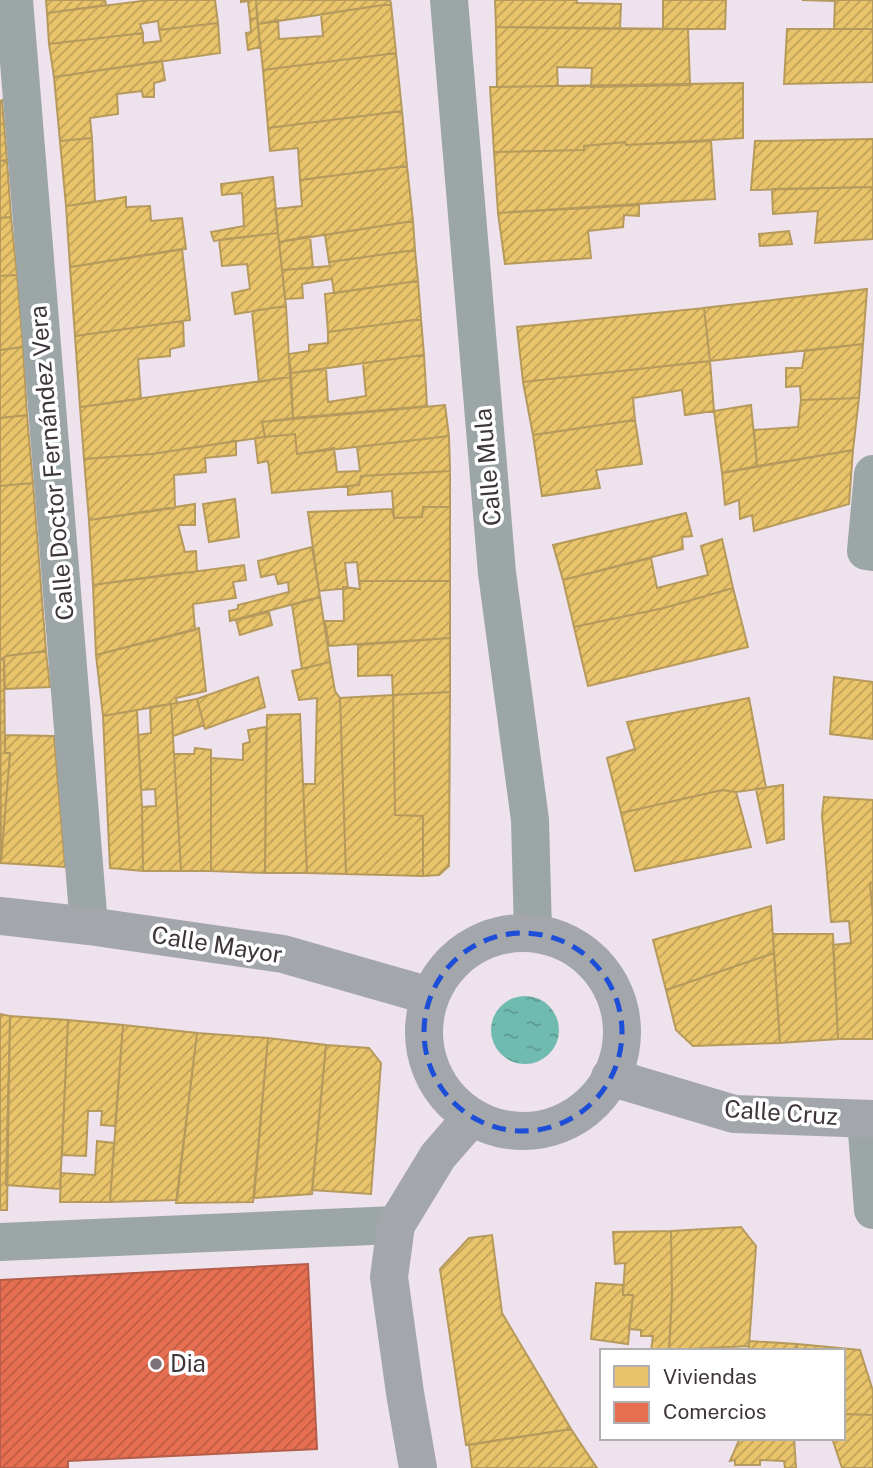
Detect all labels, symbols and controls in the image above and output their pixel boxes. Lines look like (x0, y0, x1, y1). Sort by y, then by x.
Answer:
street label: Calle Doctor Fernández Vera (23, 304, 79, 622)
street label: Calle Mula (468, 407, 506, 527)
street label: Calle Mayor (150, 920, 285, 968)
street label: Calle Cruz (723, 1094, 839, 1130)
place label: Dia (170, 1349, 206, 1377)
legend (600, 1349, 845, 1440)
marker: Dia (148, 1356, 164, 1372)
text: Viviendas (663, 1364, 757, 1389)
text: Comercios (663, 1399, 766, 1424)

